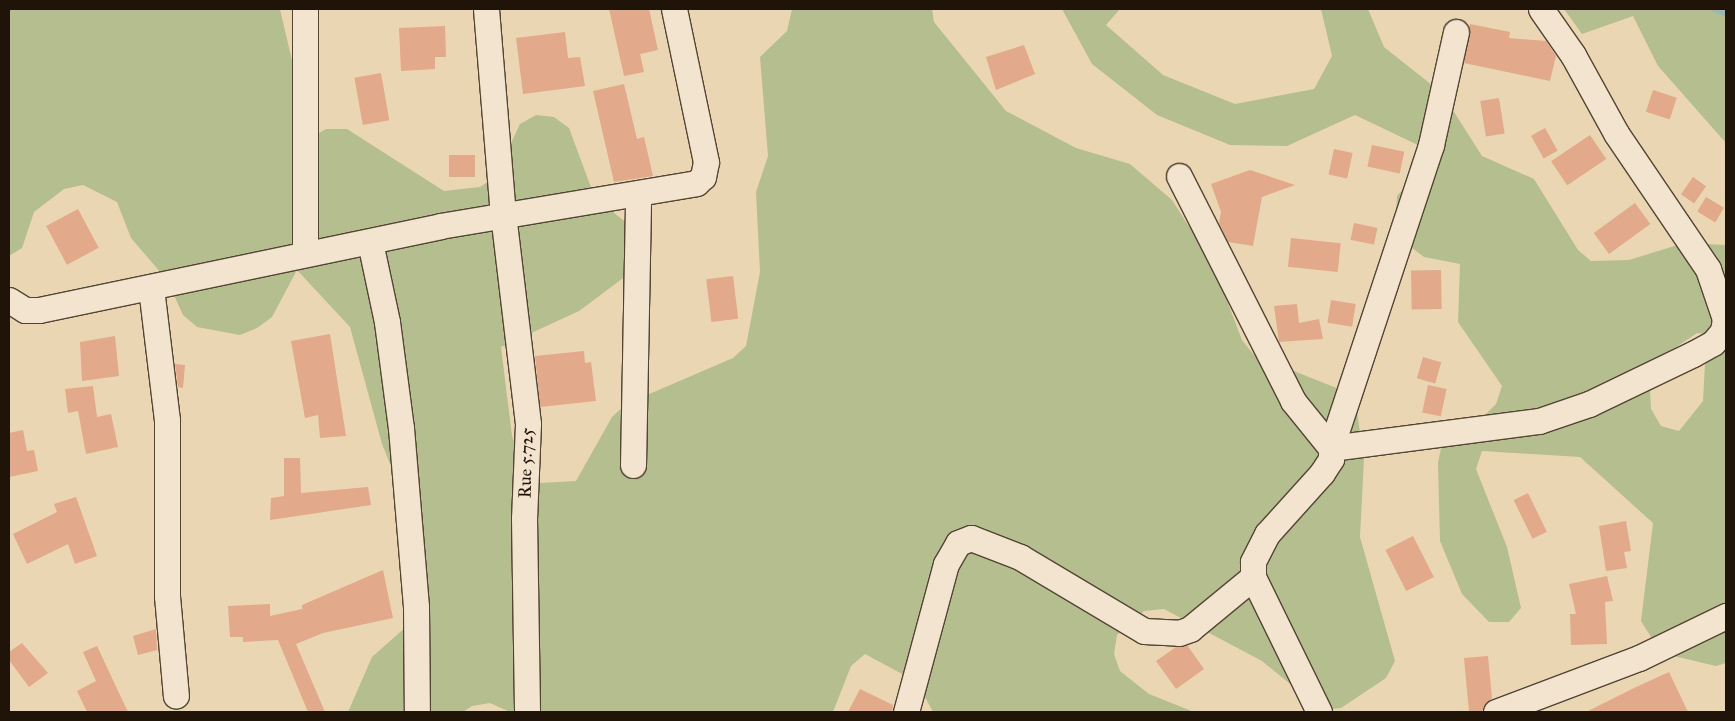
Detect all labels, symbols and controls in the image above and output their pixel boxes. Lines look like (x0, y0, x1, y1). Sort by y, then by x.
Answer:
street label: Rue 5.725 (514, 427, 538, 499)

